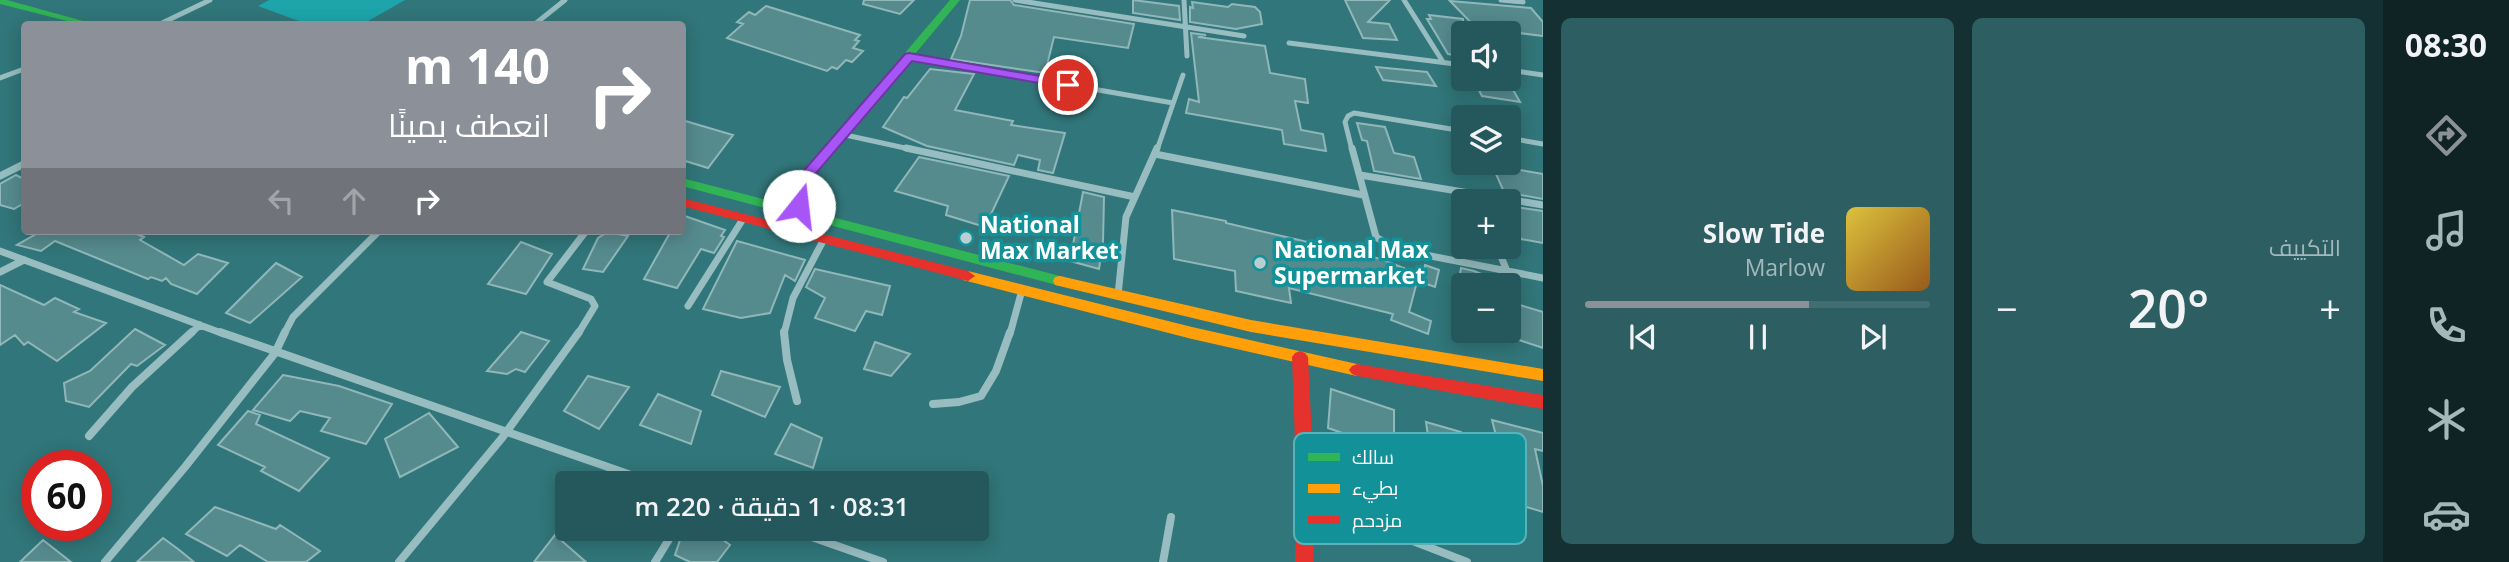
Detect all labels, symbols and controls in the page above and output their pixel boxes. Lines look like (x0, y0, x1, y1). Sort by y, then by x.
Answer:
map controls (1451, 21, 1521, 343)
button: sound (1451, 21, 1521, 91)
text: 08:30 (2405, 23, 2487, 66)
text: 140 m (405, 32, 550, 98)
icon: right (574, 49, 665, 140)
pin (1038, 55, 1098, 115)
icon: arrive (1049, 66, 1087, 104)
text: انعطف يمينًا (388, 103, 550, 146)
button: layers (1451, 105, 1521, 175)
icon: directions (2422, 111, 2471, 160)
position arrow (762, 169, 836, 243)
icon: left (262, 182, 300, 220)
icon: ahead (335, 182, 373, 220)
icon: right (408, 182, 446, 220)
button: + (1451, 189, 1521, 259)
icon: music (2422, 206, 2471, 255)
place label: National Max Market (980, 208, 1119, 266)
text: Slow Tide (1703, 215, 1825, 251)
marker: National Max Market (958, 230, 974, 246)
text: التكييف (2269, 231, 2341, 263)
place label: National Max Supermarket (1274, 233, 1429, 291)
text: Marlow (1745, 251, 1825, 283)
marker: National Max Supermarket (1252, 255, 1268, 271)
text: 20° (2128, 272, 2209, 343)
button: − (1451, 273, 1521, 343)
text: − (1996, 282, 2018, 334)
text: + (2319, 282, 2341, 334)
icon: phone (2422, 301, 2471, 350)
icon: previous (1624, 318, 1662, 356)
icon: pause (1739, 318, 1777, 356)
icon: next (1854, 318, 1892, 356)
icon: climate (2422, 395, 2471, 444)
legend (1294, 433, 1526, 544)
text: سالك (1352, 444, 1394, 470)
speed limit sign: 60 (21, 450, 112, 541)
text: بطيء (1352, 475, 1398, 503)
text: 08:31 · 1 دقيقة · 220 m (635, 488, 909, 524)
icon: car (2422, 490, 2471, 539)
text: مزدحم (1352, 507, 1402, 534)

